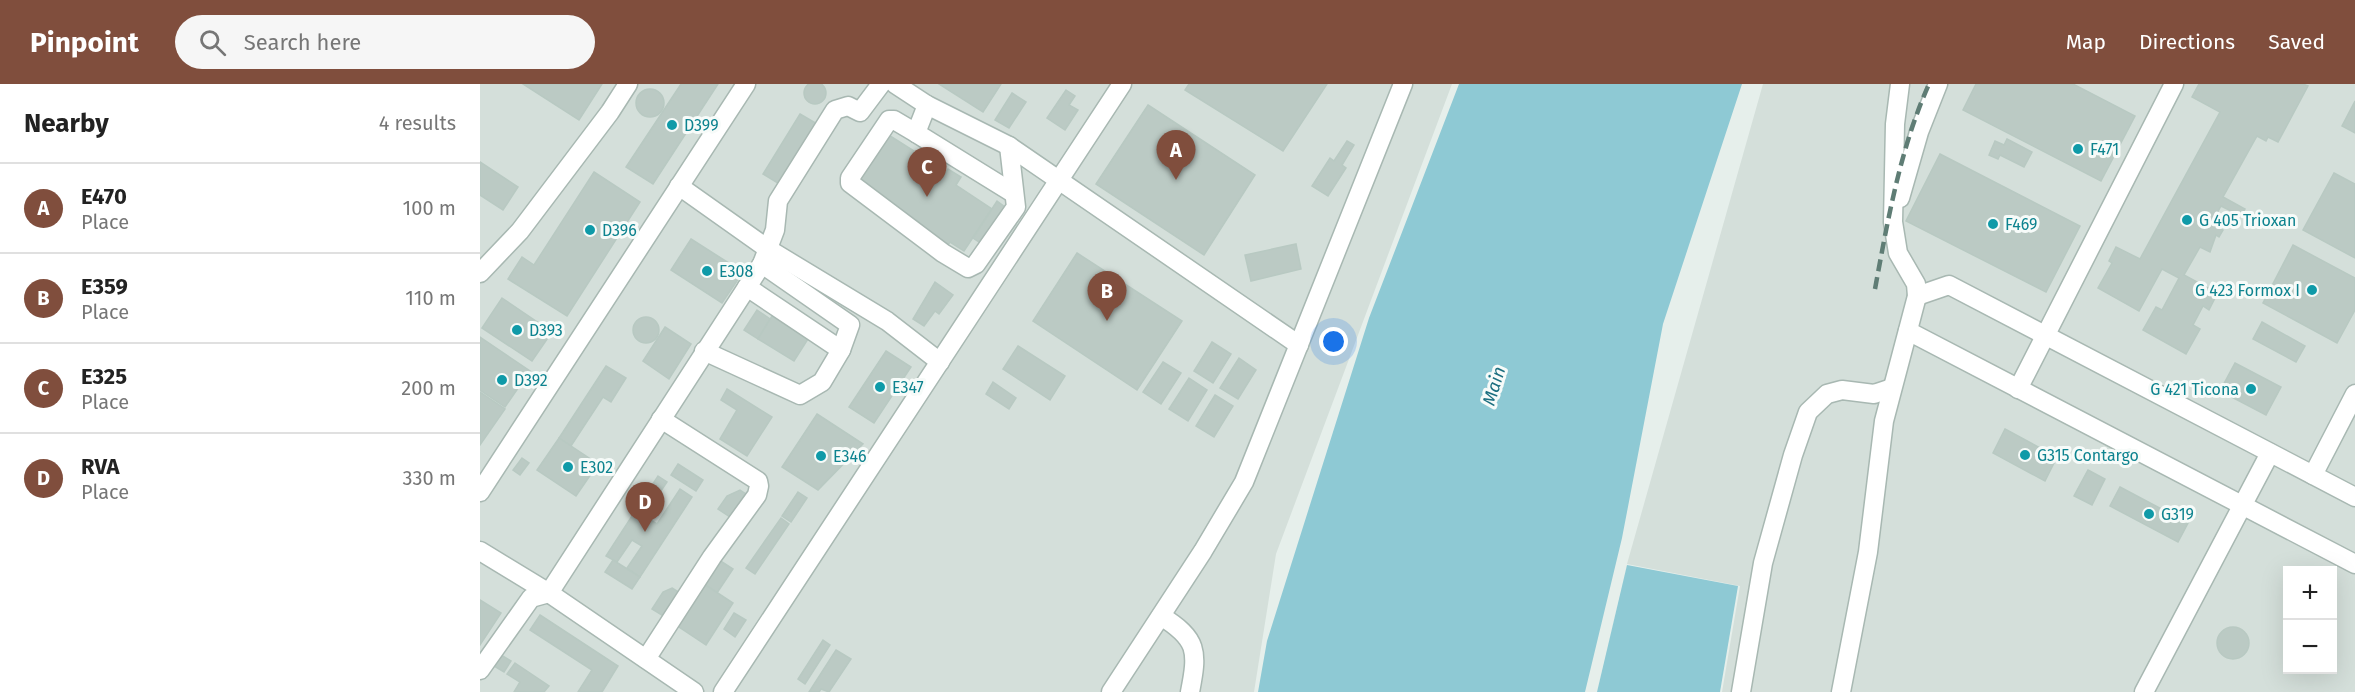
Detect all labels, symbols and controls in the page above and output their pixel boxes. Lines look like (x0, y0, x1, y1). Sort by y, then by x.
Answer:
search box (175, 15, 595, 69)
text: Pinpoint (30, 26, 139, 59)
icon: search (196, 26, 229, 59)
text: Search here (244, 29, 361, 56)
text: Map (2066, 29, 2106, 55)
text: Directions (2139, 29, 2235, 55)
text: Saved (2268, 29, 2325, 55)
text: Nearby (24, 108, 109, 139)
text: 4 results (379, 111, 456, 135)
place label: D399 (684, 116, 719, 135)
marker: D399 (665, 118, 679, 132)
pin: A (1156, 130, 1196, 180)
place label: F471 (2090, 140, 2119, 159)
marker: F471 (2071, 142, 2085, 156)
pin: C (908, 147, 946, 197)
text: E470 (81, 183, 127, 210)
text: A (38, 196, 49, 220)
text: 100 m (403, 196, 456, 220)
text: Place (81, 210, 129, 234)
place label: G 405 Trioxan (2199, 211, 2296, 230)
marker: G 405 Trioxan (2180, 213, 2194, 227)
place label: F469 (2005, 215, 2037, 234)
marker: F469 (1986, 217, 2000, 231)
place label: D396 (602, 221, 637, 240)
marker: D396 (583, 223, 597, 237)
place label: E308 (719, 262, 753, 281)
marker: E308 (700, 264, 714, 278)
pin: B (1088, 272, 1126, 321)
text: E359 (81, 273, 128, 300)
place label: G 423 Formox I (2195, 281, 2300, 300)
marker: G 423 Formox I (2305, 283, 2319, 297)
text: B (37, 286, 50, 310)
text: 110 m (405, 286, 456, 310)
text: Place (81, 300, 129, 324)
place label: D393 (529, 321, 563, 340)
marker: D393 (510, 323, 524, 337)
your location (1319, 327, 1348, 356)
text: E325 (81, 363, 127, 390)
water label: Main (1478, 364, 1510, 408)
place label: D392 (514, 371, 548, 390)
marker: D392 (495, 373, 509, 387)
text: C (38, 376, 49, 400)
text: 200 m (401, 376, 456, 400)
place label: E347 (892, 378, 924, 397)
marker: E347 (873, 380, 887, 394)
place label: G 421 Ticona (2150, 380, 2239, 399)
marker: G 421 Ticona (2244, 382, 2258, 396)
text: Place (81, 390, 129, 414)
place label: G315 Contargo (2037, 446, 2139, 465)
place label: E346 (833, 447, 867, 466)
marker: G315 Contargo (2018, 448, 2032, 462)
marker: E346 (814, 449, 828, 463)
text: RVA (81, 453, 120, 480)
place label: E302 (580, 458, 613, 477)
marker: E302 (561, 460, 575, 474)
text: D (37, 466, 50, 490)
text: 330 m (402, 466, 456, 490)
text: Place (81, 480, 129, 504)
pin: D (626, 482, 664, 532)
place label: G319 (2161, 505, 2194, 524)
marker: G319 (2142, 507, 2156, 521)
map controls (2283, 566, 2337, 674)
button: + (2283, 566, 2337, 620)
button: − (2283, 620, 2337, 674)

